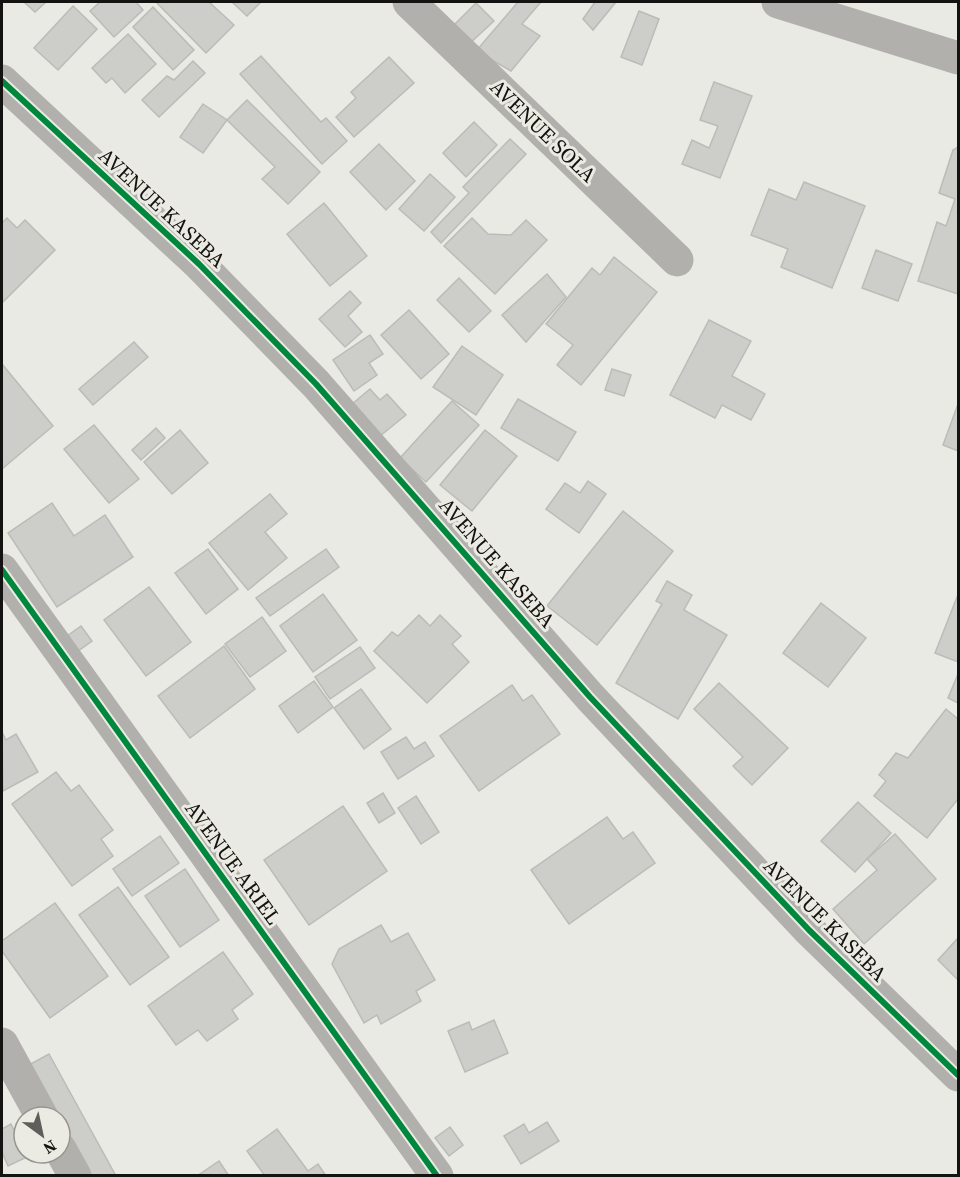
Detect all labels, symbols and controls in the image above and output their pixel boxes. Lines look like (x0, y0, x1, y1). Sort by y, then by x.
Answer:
street label: AVENUE SOLA (484, 72, 603, 189)
street label: AVENUE KASEBA (93, 141, 232, 274)
street label: AVENUE KASEBA (433, 491, 562, 634)
street label: AVENUE ARIEL (179, 795, 288, 930)
street label: AVENUE KASEBA (757, 851, 894, 988)
north arrow (12, 1105, 72, 1165)
text: N (39, 1135, 61, 1160)

